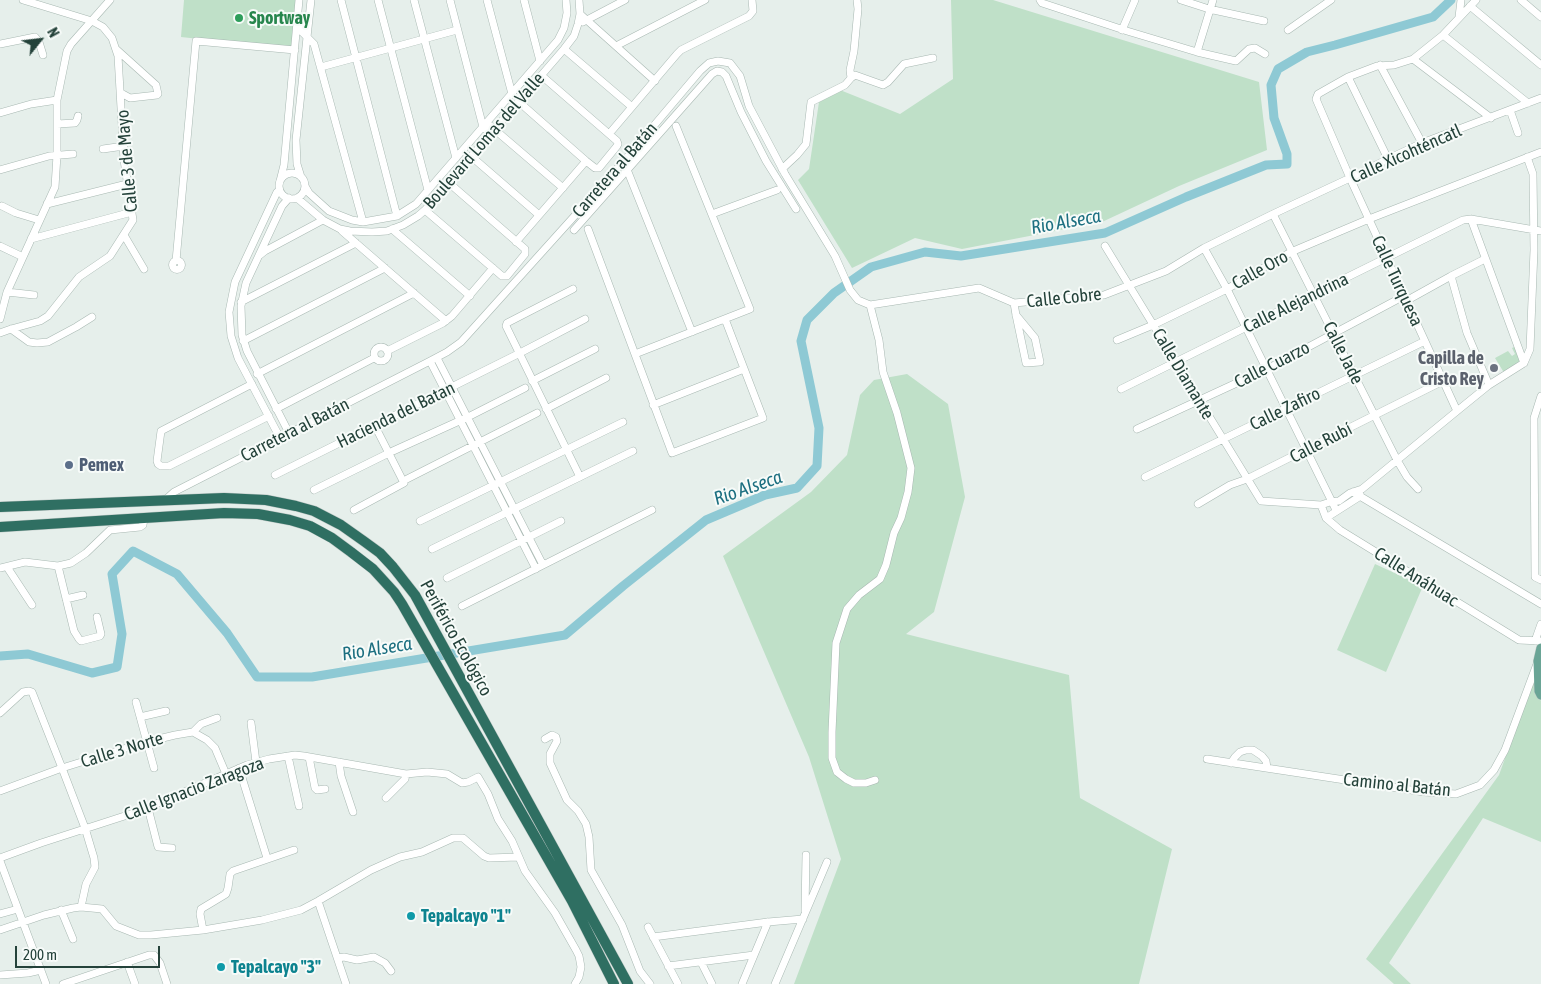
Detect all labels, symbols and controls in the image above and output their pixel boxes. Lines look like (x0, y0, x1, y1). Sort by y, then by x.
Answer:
place label: Sportway (249, 7, 310, 29)
marker: Sportway (233, 12, 245, 24)
north arrow (15, 15, 65, 65)
text: N (44, 25, 62, 40)
street label: Boulevard Lomas del Valle (419, 68, 549, 214)
street label: Calle 3 de Mayo (112, 109, 142, 213)
street label: Carretera al Batán (568, 118, 662, 222)
street label: Calle Xicohténcatl (1347, 120, 1465, 188)
water label: Rio Alseca (1029, 205, 1103, 239)
street label: Calle Turquesa (1367, 232, 1427, 330)
street label: Calle Oro (1228, 246, 1292, 294)
street label: Calle Alejandrina (1240, 268, 1352, 338)
street label: Calle Cobre (1026, 283, 1102, 313)
street label: Calle Jade (1318, 318, 1368, 388)
street label: Calle Diamante (1147, 325, 1219, 423)
street label: Calle Cuarzo (1231, 337, 1313, 393)
place label: Capilla de Cristo Rey (1418, 347, 1484, 389)
marker: Capilla de Cristo Rey (1488, 362, 1500, 374)
street label: Hacienda del Batan (333, 377, 459, 453)
street label: Calle Zafiro (1246, 383, 1324, 435)
street label: Carretera al Batán (237, 393, 353, 467)
street label: Calle Rubí (1286, 418, 1356, 468)
place label: Pemex (79, 454, 124, 476)
marker: Pemex (63, 459, 75, 471)
water label: Rio Alseca (711, 466, 785, 510)
street label: Calle Anáhuac (1370, 543, 1462, 611)
street label: Periférico Ecológico (415, 576, 497, 700)
water label: Rio Alseca (340, 632, 414, 666)
street label: Calle 3 Norte (78, 727, 166, 773)
street label: Calle Ignacio Zaragoza (121, 752, 267, 826)
street label: Camino al Batán (1342, 769, 1452, 801)
place label: Tepalcayo "1" (421, 905, 511, 927)
marker: Tepalcayo "1" (405, 910, 417, 922)
scale bar (18, 936, 162, 968)
text: 200 m (23, 946, 57, 963)
place label: Tepalcayo "3" (231, 956, 321, 978)
marker: Tepalcayo "3" (215, 961, 227, 973)

